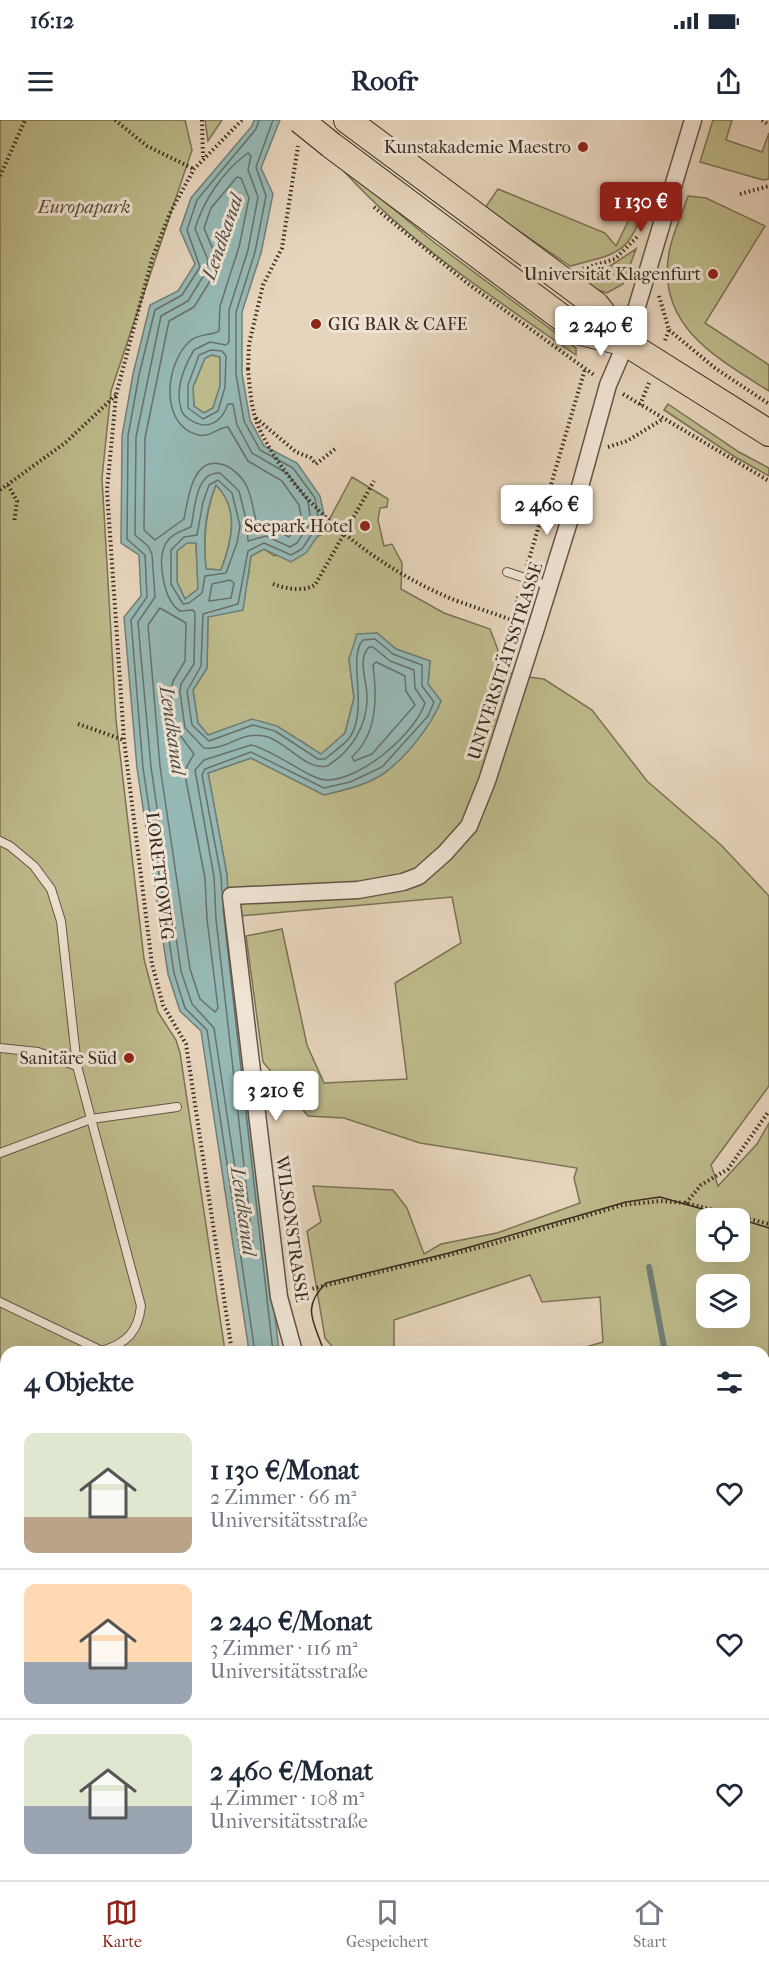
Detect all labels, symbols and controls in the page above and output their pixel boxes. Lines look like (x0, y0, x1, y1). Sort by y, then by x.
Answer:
text: 16:12 (30, 8, 74, 34)
icon: menu (24, 65, 57, 98)
text: Roofr (351, 65, 418, 97)
icon: share (712, 65, 745, 98)
place label: Kunstakademie Maestro (384, 137, 571, 158)
marker: Kunstakademie Maestro (576, 140, 590, 154)
pin: 1 130 € (586, 182, 696, 233)
water label: Lendkanal (196, 189, 249, 285)
text: 1 130 € (614, 190, 668, 213)
park label: Europapark (37, 197, 130, 218)
place label: Universität Klagenfurt (524, 264, 702, 285)
marker: Universität Klagenfurt (706, 267, 720, 281)
pin: 2 240 € (546, 306, 656, 357)
place label: GIG BAR & CAFE (328, 314, 468, 335)
text: 2 240 € (569, 314, 633, 337)
marker: GIG BAR & CAFE (309, 317, 323, 331)
pin: 2 460 € (492, 485, 602, 536)
text: 2 460 € (515, 493, 579, 516)
place label: Seepark Hotel (244, 516, 353, 537)
marker: Seepark Hotel (358, 519, 372, 533)
street label: UNIVERSITÄTSSTRASSE (463, 559, 547, 763)
water label: Lendkanal (155, 682, 190, 778)
street label: LORETTOWEG (141, 811, 178, 942)
place label: Sanitäre Süd (20, 1048, 117, 1069)
marker: Sanitäre Süd (122, 1051, 136, 1065)
pin: 3 210 € (221, 1071, 331, 1122)
text: 3 210 € (247, 1079, 305, 1102)
street label: WILSONSTRASSE (271, 1153, 312, 1304)
water label: Lendkanal (226, 1163, 261, 1259)
map controls (696, 1208, 750, 1328)
button: locate (696, 1208, 750, 1262)
button: layers (696, 1274, 750, 1328)
icon: filters (713, 1366, 746, 1399)
text: 4 Objekte (24, 1367, 134, 1398)
text: 1 130 €/Monat (210, 1455, 359, 1486)
icon: home (72, 1457, 144, 1529)
icon: heart (713, 1477, 746, 1510)
text: 2 Zimmer · 66 m² (210, 1486, 356, 1509)
text: Universitätsstraße (210, 1509, 368, 1532)
text: 2 240 €/Monat (210, 1606, 372, 1637)
icon: home (72, 1608, 144, 1680)
icon: heart (713, 1628, 746, 1661)
text: 3 Zimmer · 116 m² (210, 1637, 358, 1660)
text: Universitätsstraße (210, 1660, 368, 1683)
text: 2 460 €/Monat (210, 1756, 373, 1787)
icon: home (72, 1758, 144, 1830)
icon: heart (713, 1778, 746, 1811)
text: 4 Zimmer · 108 m² (210, 1787, 364, 1810)
text: Universitätsstraße (210, 1810, 368, 1833)
tab: Karte (102, 1896, 142, 1951)
tab: Gespeichert (346, 1896, 429, 1951)
tab: Start (633, 1896, 667, 1951)

